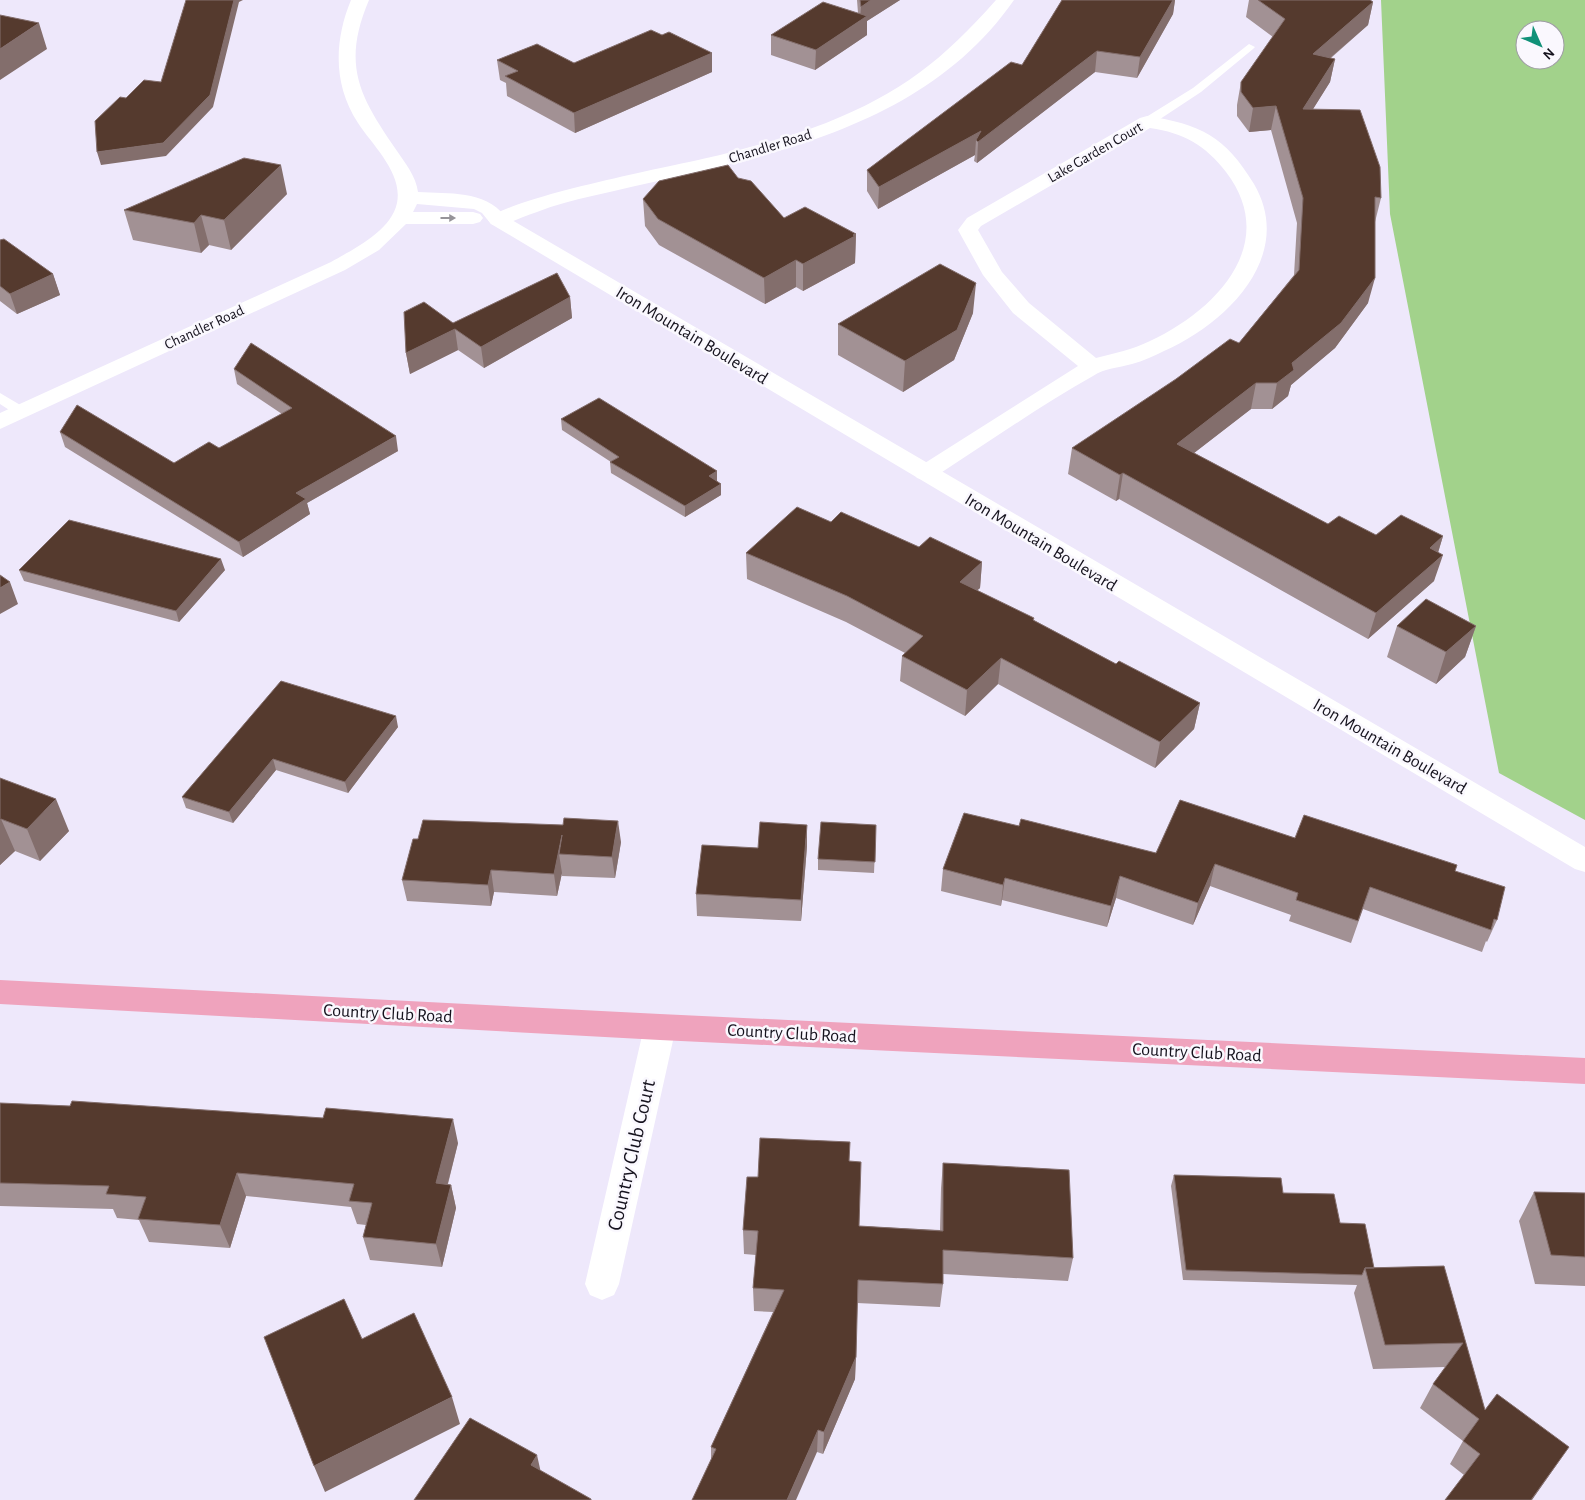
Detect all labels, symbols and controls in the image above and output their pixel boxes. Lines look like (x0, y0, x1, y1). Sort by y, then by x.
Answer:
north arrow (1515, 20, 1565, 70)
text: N (1540, 45, 1557, 62)
street label: Lake Garden Court (1045, 119, 1145, 186)
street label: Chandler Road (727, 127, 814, 166)
one-way arrow (440, 214, 456, 222)
street label: Iron Mountain Boulevard (612, 283, 771, 388)
street label: Chandler Road (162, 302, 246, 352)
street label: Iron Mountain Boulevard (961, 490, 1120, 595)
street label: Iron Mountain Boulevard (1310, 696, 1469, 798)
street label: Country Club Road (323, 1002, 453, 1026)
street label: Country Club Road (727, 1022, 857, 1046)
street label: Country Club Road (1132, 1041, 1262, 1065)
street label: Country Club Court (604, 1077, 659, 1233)

